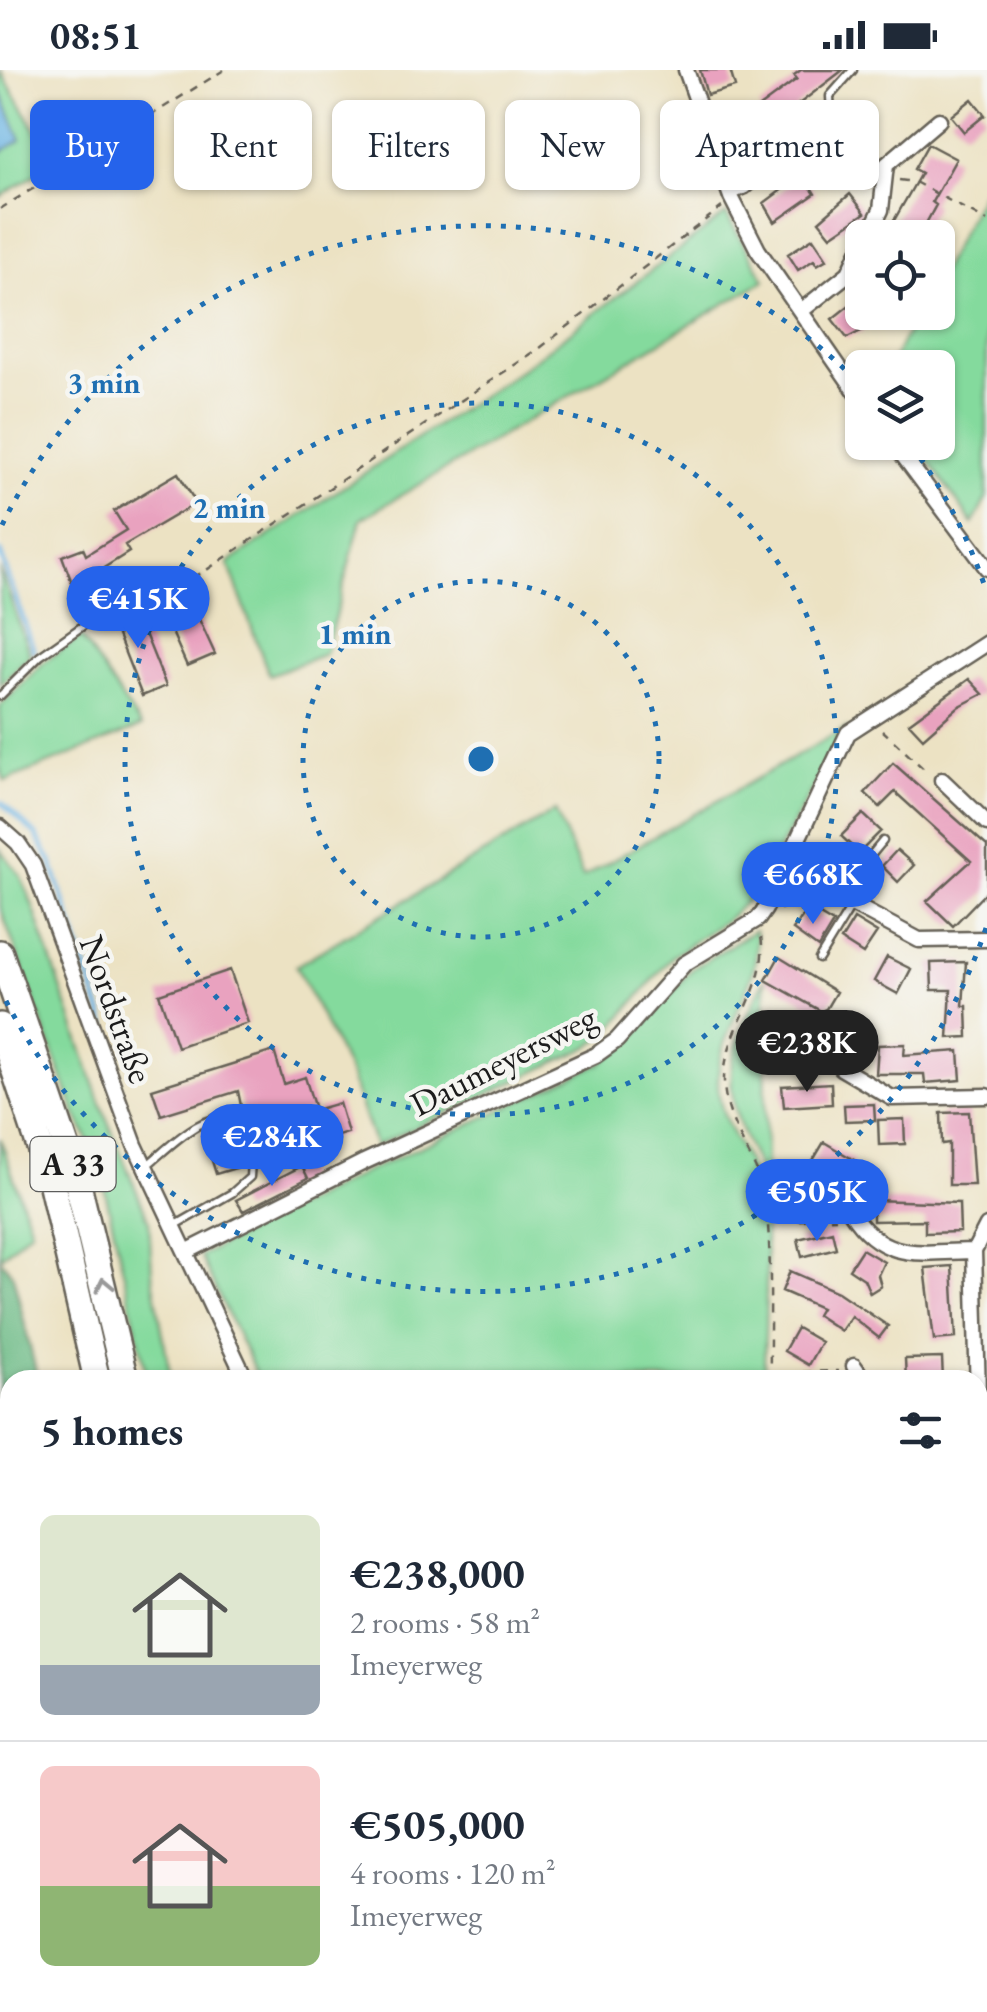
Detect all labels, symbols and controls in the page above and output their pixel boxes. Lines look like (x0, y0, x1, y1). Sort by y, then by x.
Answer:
text: 08:51 (50, 11, 141, 60)
chip: Buy (30, 100, 154, 190)
chip: Rent (174, 100, 312, 190)
chip: Filters (332, 100, 485, 190)
chip: New (505, 100, 640, 190)
chip: Apartment (660, 100, 879, 190)
map controls (845, 220, 955, 460)
button: locate (845, 220, 955, 330)
button: layers (845, 350, 955, 460)
text: 3 min (67, 363, 141, 402)
text: 2 min (192, 488, 266, 527)
pin: €415K (68, 566, 208, 651)
text: €415K (89, 577, 187, 619)
text: 1 min (318, 614, 392, 653)
centre of rings (463, 741, 499, 777)
pin: €668K (743, 842, 883, 927)
text: €668K (764, 853, 862, 895)
street label: Nordstraße (70, 929, 164, 1089)
street label: Daumeyersweg (402, 994, 604, 1126)
pin: €238K (737, 1010, 877, 1095)
text: €238K (758, 1021, 856, 1063)
pin: €284K (202, 1104, 342, 1189)
text: €284K (223, 1115, 321, 1157)
road number: A 33 (30, 1137, 116, 1191)
pin: €505K (747, 1159, 887, 1244)
text: €505K (768, 1170, 866, 1212)
one-way arrow (95, 1277, 116, 1294)
text: 5 homes (40, 1403, 183, 1458)
icon: filters (893, 1403, 948, 1458)
text: €238,000 (350, 1546, 525, 1601)
icon: home (120, 1555, 240, 1675)
text: 2 rooms · 58 m² (350, 1601, 540, 1643)
text: Imeyerweg (350, 1643, 482, 1685)
text: €505,000 (350, 1797, 525, 1852)
icon: home (120, 1806, 240, 1926)
text: 4 rooms · 120 m² (350, 1852, 556, 1894)
text: Imeyerweg (350, 1894, 482, 1936)

